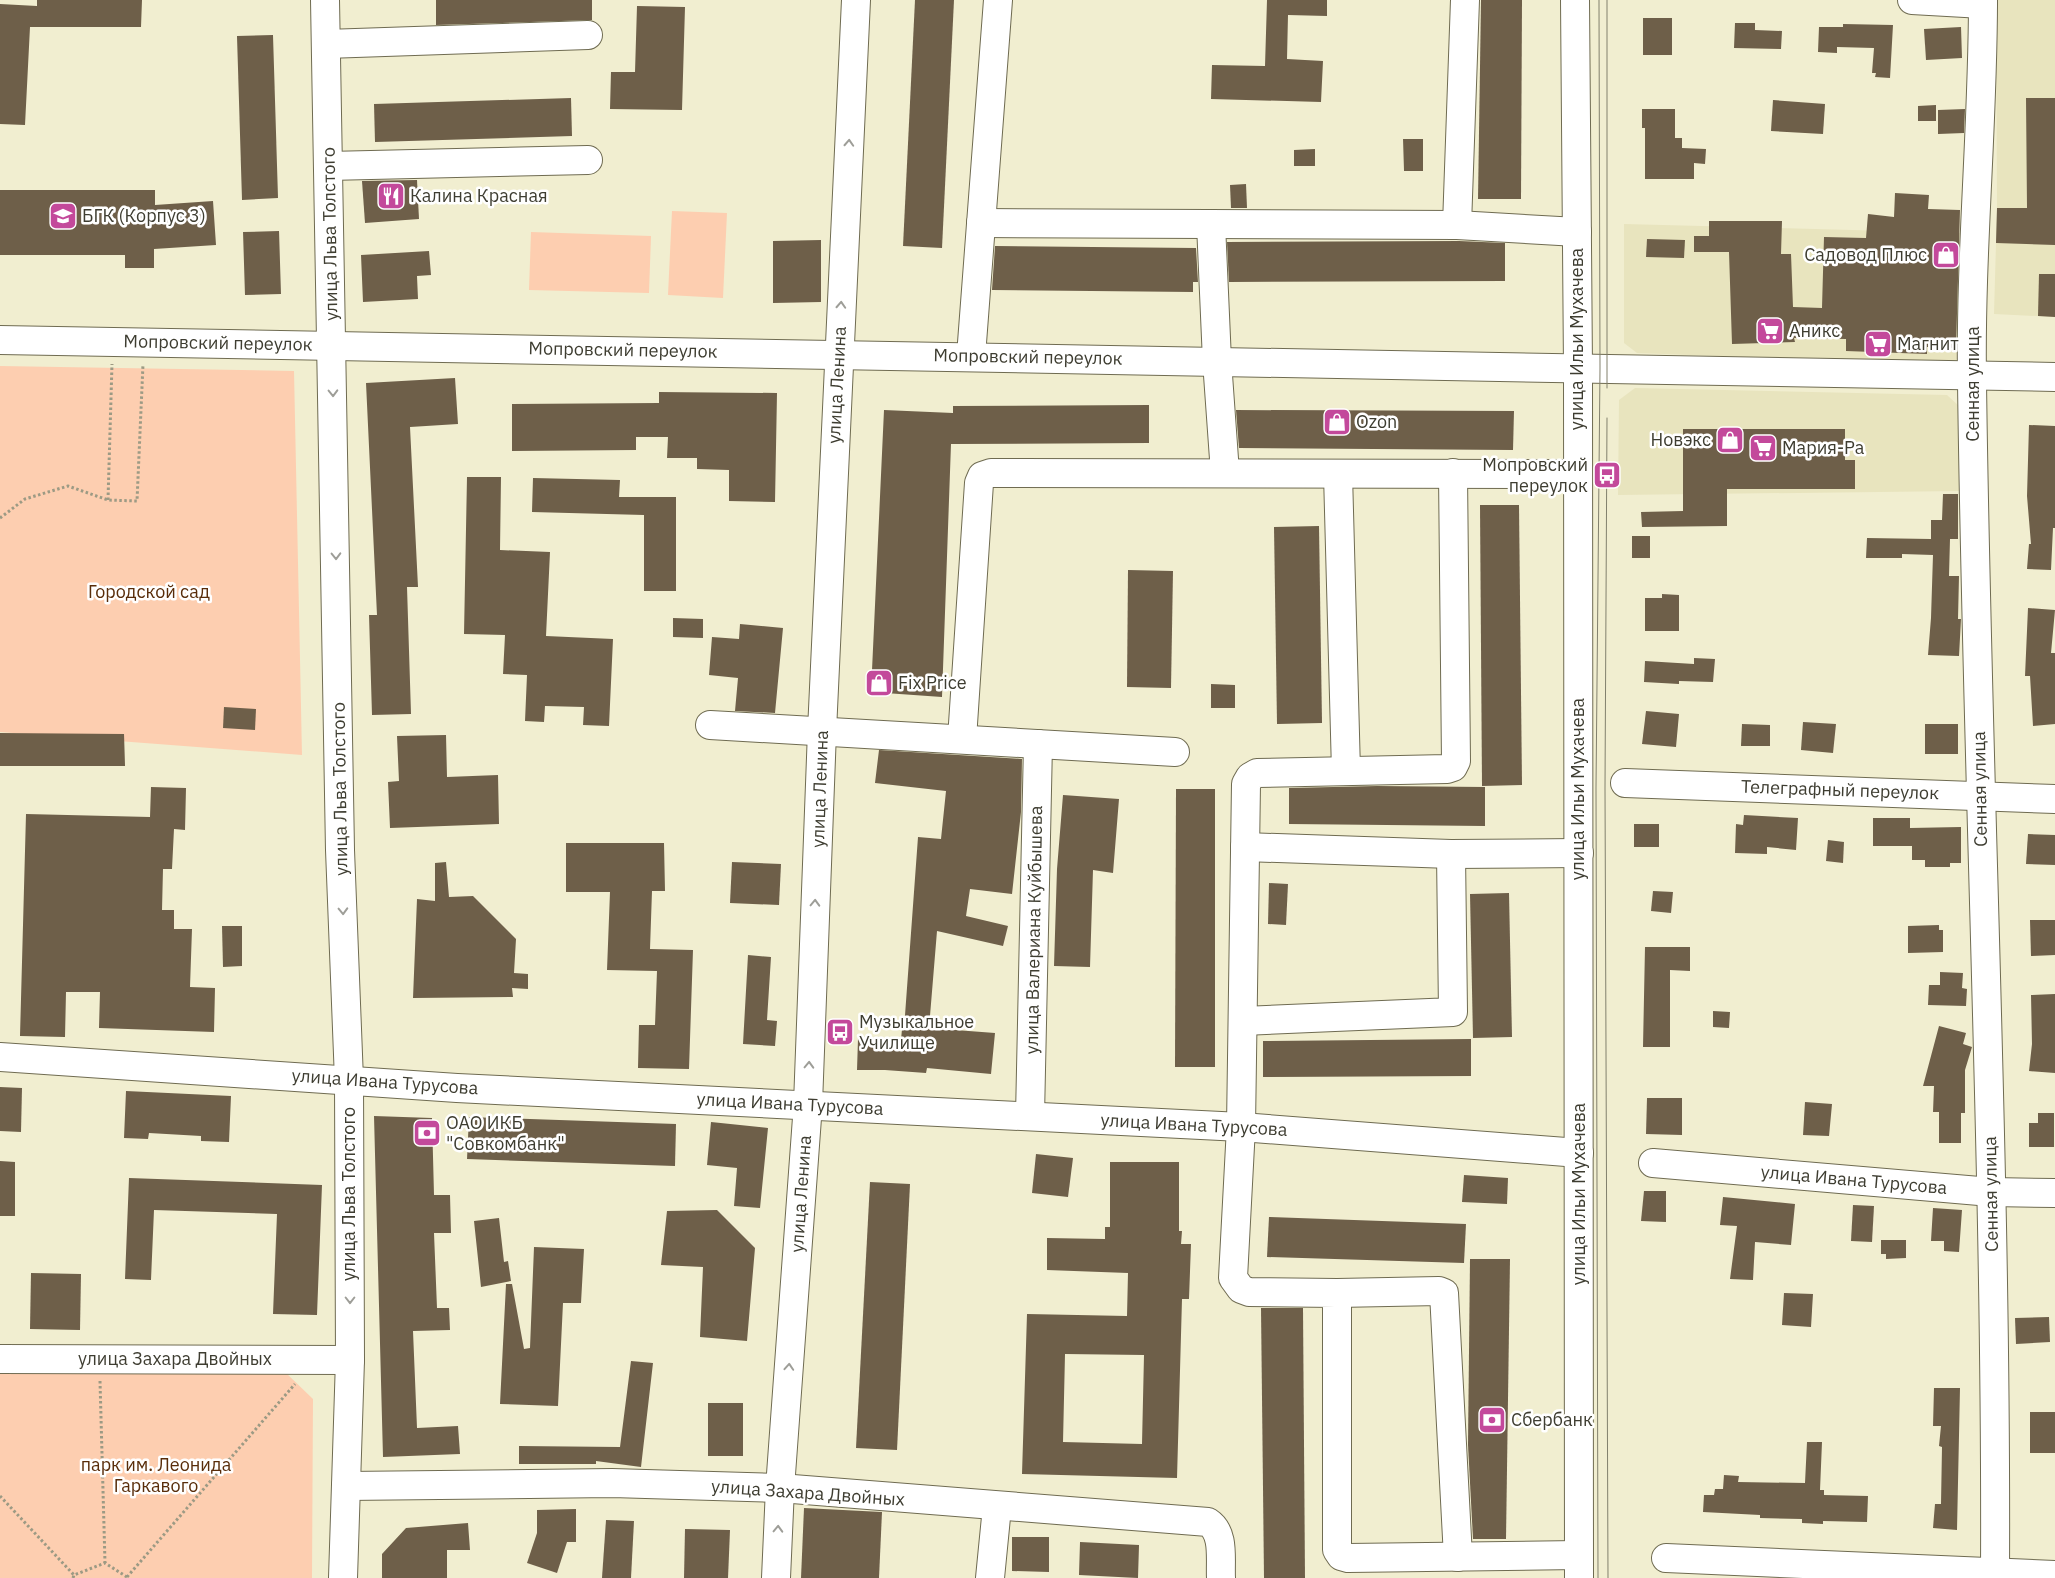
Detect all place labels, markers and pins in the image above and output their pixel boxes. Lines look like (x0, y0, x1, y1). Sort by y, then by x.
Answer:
restaurant icon: Калина Красная (376, 181, 406, 211)
place label: Калина Красная (410, 184, 548, 207)
school or university icon: БГК (Корпус 3) (48, 201, 78, 231)
place label: БГК (Корпус 3) (82, 204, 206, 227)
shop icon: Садовод Плюс (1931, 240, 1961, 270)
place label: Садовод Плюс (1804, 243, 1927, 266)
supermarket icon: Аникс (1755, 316, 1785, 346)
place label: Аникс (1789, 319, 1840, 342)
supermarket icon: Магнит (1863, 329, 1893, 359)
place label: Магнит (1897, 332, 1959, 355)
shop icon: Ozon (1322, 407, 1352, 437)
place label: Ozon (1356, 410, 1397, 433)
shop icon: Новэкс (1715, 425, 1745, 455)
place label: Новэкс (1650, 428, 1711, 451)
supermarket icon: Мария-Ра (1748, 433, 1778, 463)
place label: Мария-Ра (1782, 436, 1865, 459)
place label: Мопровский переулок (1482, 453, 1588, 497)
bus stop icon: Мопровский переулок (1592, 460, 1622, 490)
shop icon: Fix Price (864, 668, 894, 698)
place label: Fix Price (898, 671, 967, 694)
place label: Музыкальное Училище (859, 1010, 974, 1054)
bus stop icon: Музыкальное Училище (825, 1017, 855, 1047)
place label: ОАО ИКБ "Совкомбанк" (446, 1111, 565, 1155)
bank icon: ОАО ИКБ "Совкомбанк" (412, 1118, 442, 1148)
bank icon: Сбербанк (1477, 1405, 1507, 1435)
place label: Сбербанк (1511, 1408, 1593, 1431)

